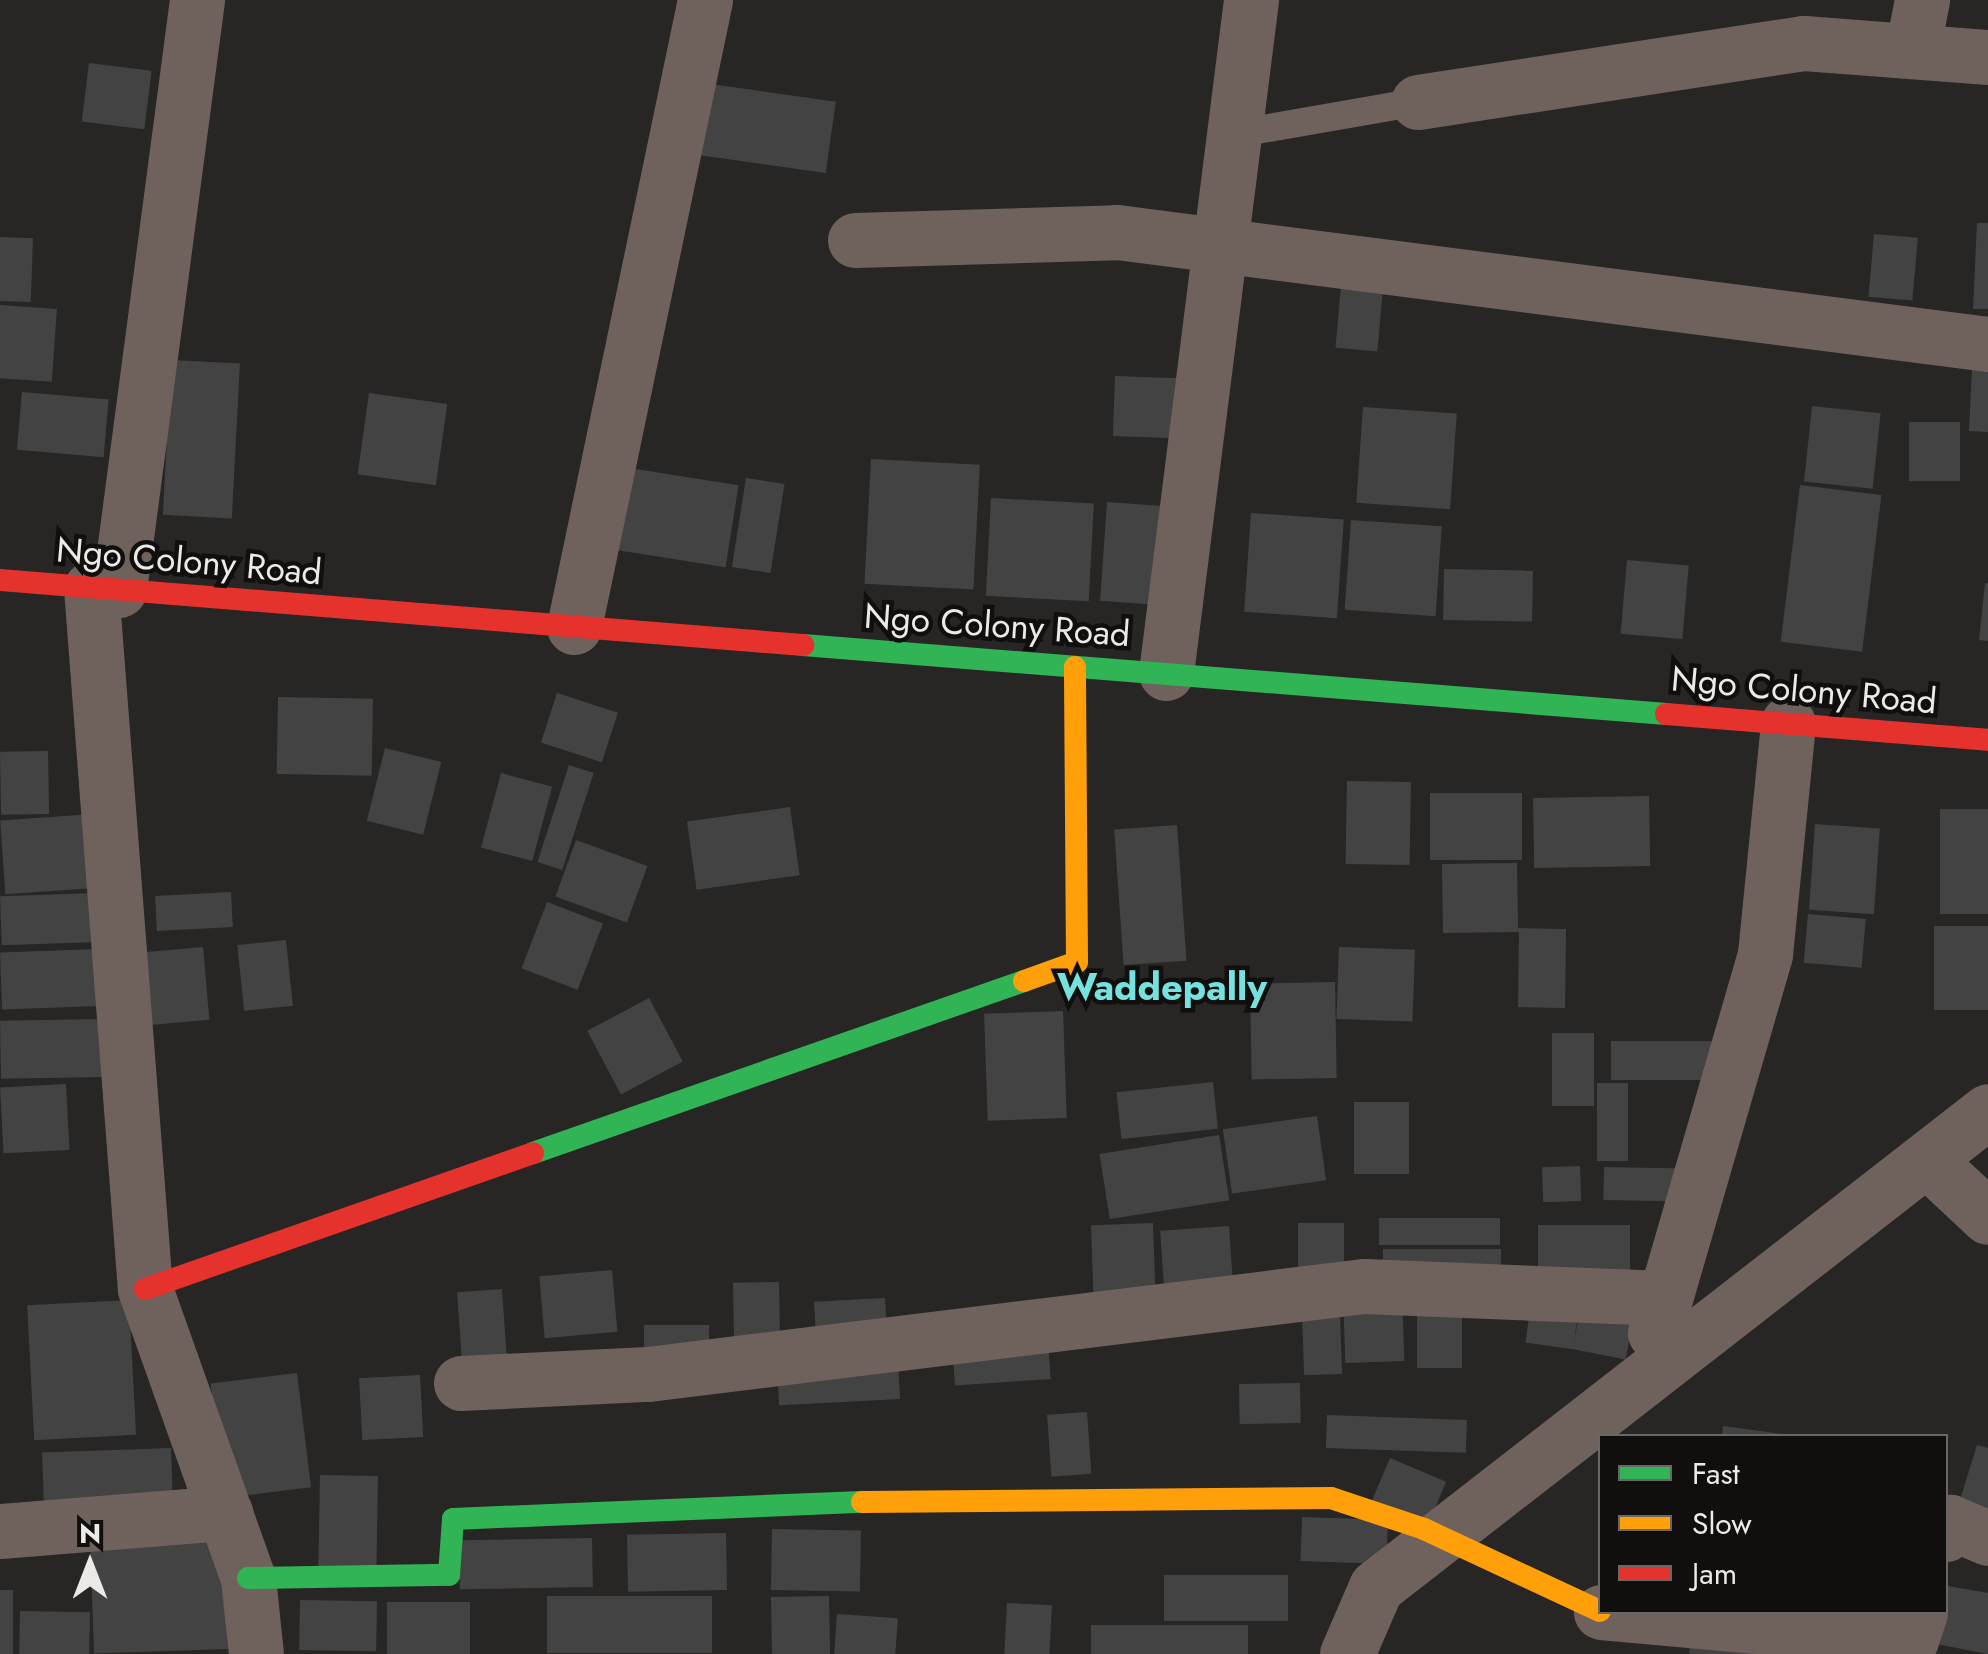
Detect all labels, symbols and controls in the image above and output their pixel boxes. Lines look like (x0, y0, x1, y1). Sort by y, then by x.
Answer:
street label: Ngo Colony Road (54, 528, 324, 594)
street label: Ngo Colony Road (863, 595, 1131, 655)
street label: Ngo Colony Road (1669, 657, 1939, 723)
district label: Waddepally (1057, 964, 1267, 1010)
legend (1598, 1434, 1948, 1614)
text: Fast (1692, 1452, 1740, 1495)
text: Slow (1692, 1502, 1752, 1545)
text: N (79, 1513, 101, 1554)
north arrow (40, 1514, 140, 1614)
text: Jam (1692, 1552, 1737, 1595)

